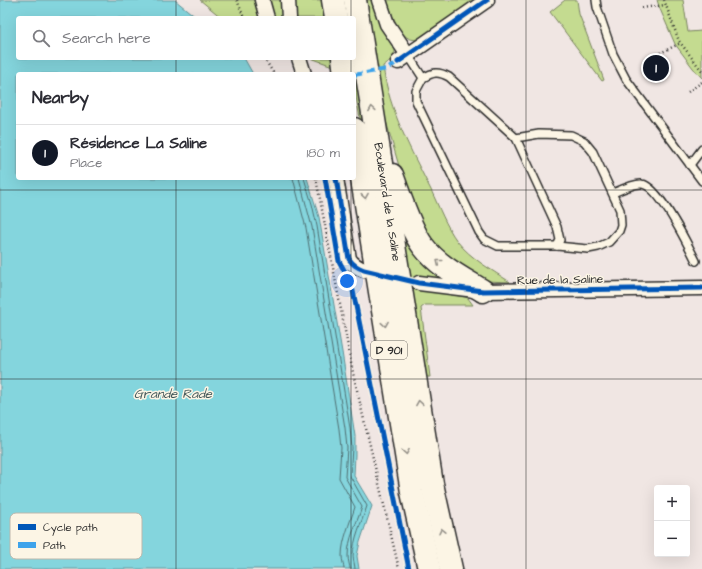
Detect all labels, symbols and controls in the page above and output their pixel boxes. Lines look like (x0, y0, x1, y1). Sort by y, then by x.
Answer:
search box (16, 16, 356, 60)
icon: search (30, 27, 52, 49)
text: Search here (62, 28, 151, 49)
pin: 1 (643, 53, 669, 83)
text: Nearby (32, 86, 89, 110)
one-way arrow (369, 106, 377, 112)
text: Résidence La Saline (70, 133, 207, 154)
street label: Boulevard de la Saline (369, 141, 405, 263)
text: 1 (44, 144, 46, 162)
text: 180 m (306, 144, 340, 162)
text: Place (70, 154, 102, 172)
one-way arrow (360, 192, 369, 199)
one-way arrow (436, 259, 443, 266)
your location (337, 271, 357, 291)
street label: Rue de la Saline (517, 271, 604, 289)
one-way arrow (380, 321, 389, 327)
road number: D 901 (371, 341, 407, 359)
water label: Grande Rade (134, 385, 213, 403)
one-way arrow (415, 400, 424, 406)
one-way arrow (401, 449, 410, 455)
map controls (654, 485, 690, 557)
button: + (654, 485, 690, 521)
legend (10, 513, 142, 559)
text: Cycle path (43, 520, 98, 536)
button: − (654, 521, 690, 557)
one-way arrow (438, 528, 446, 534)
text: Path (43, 538, 66, 553)

